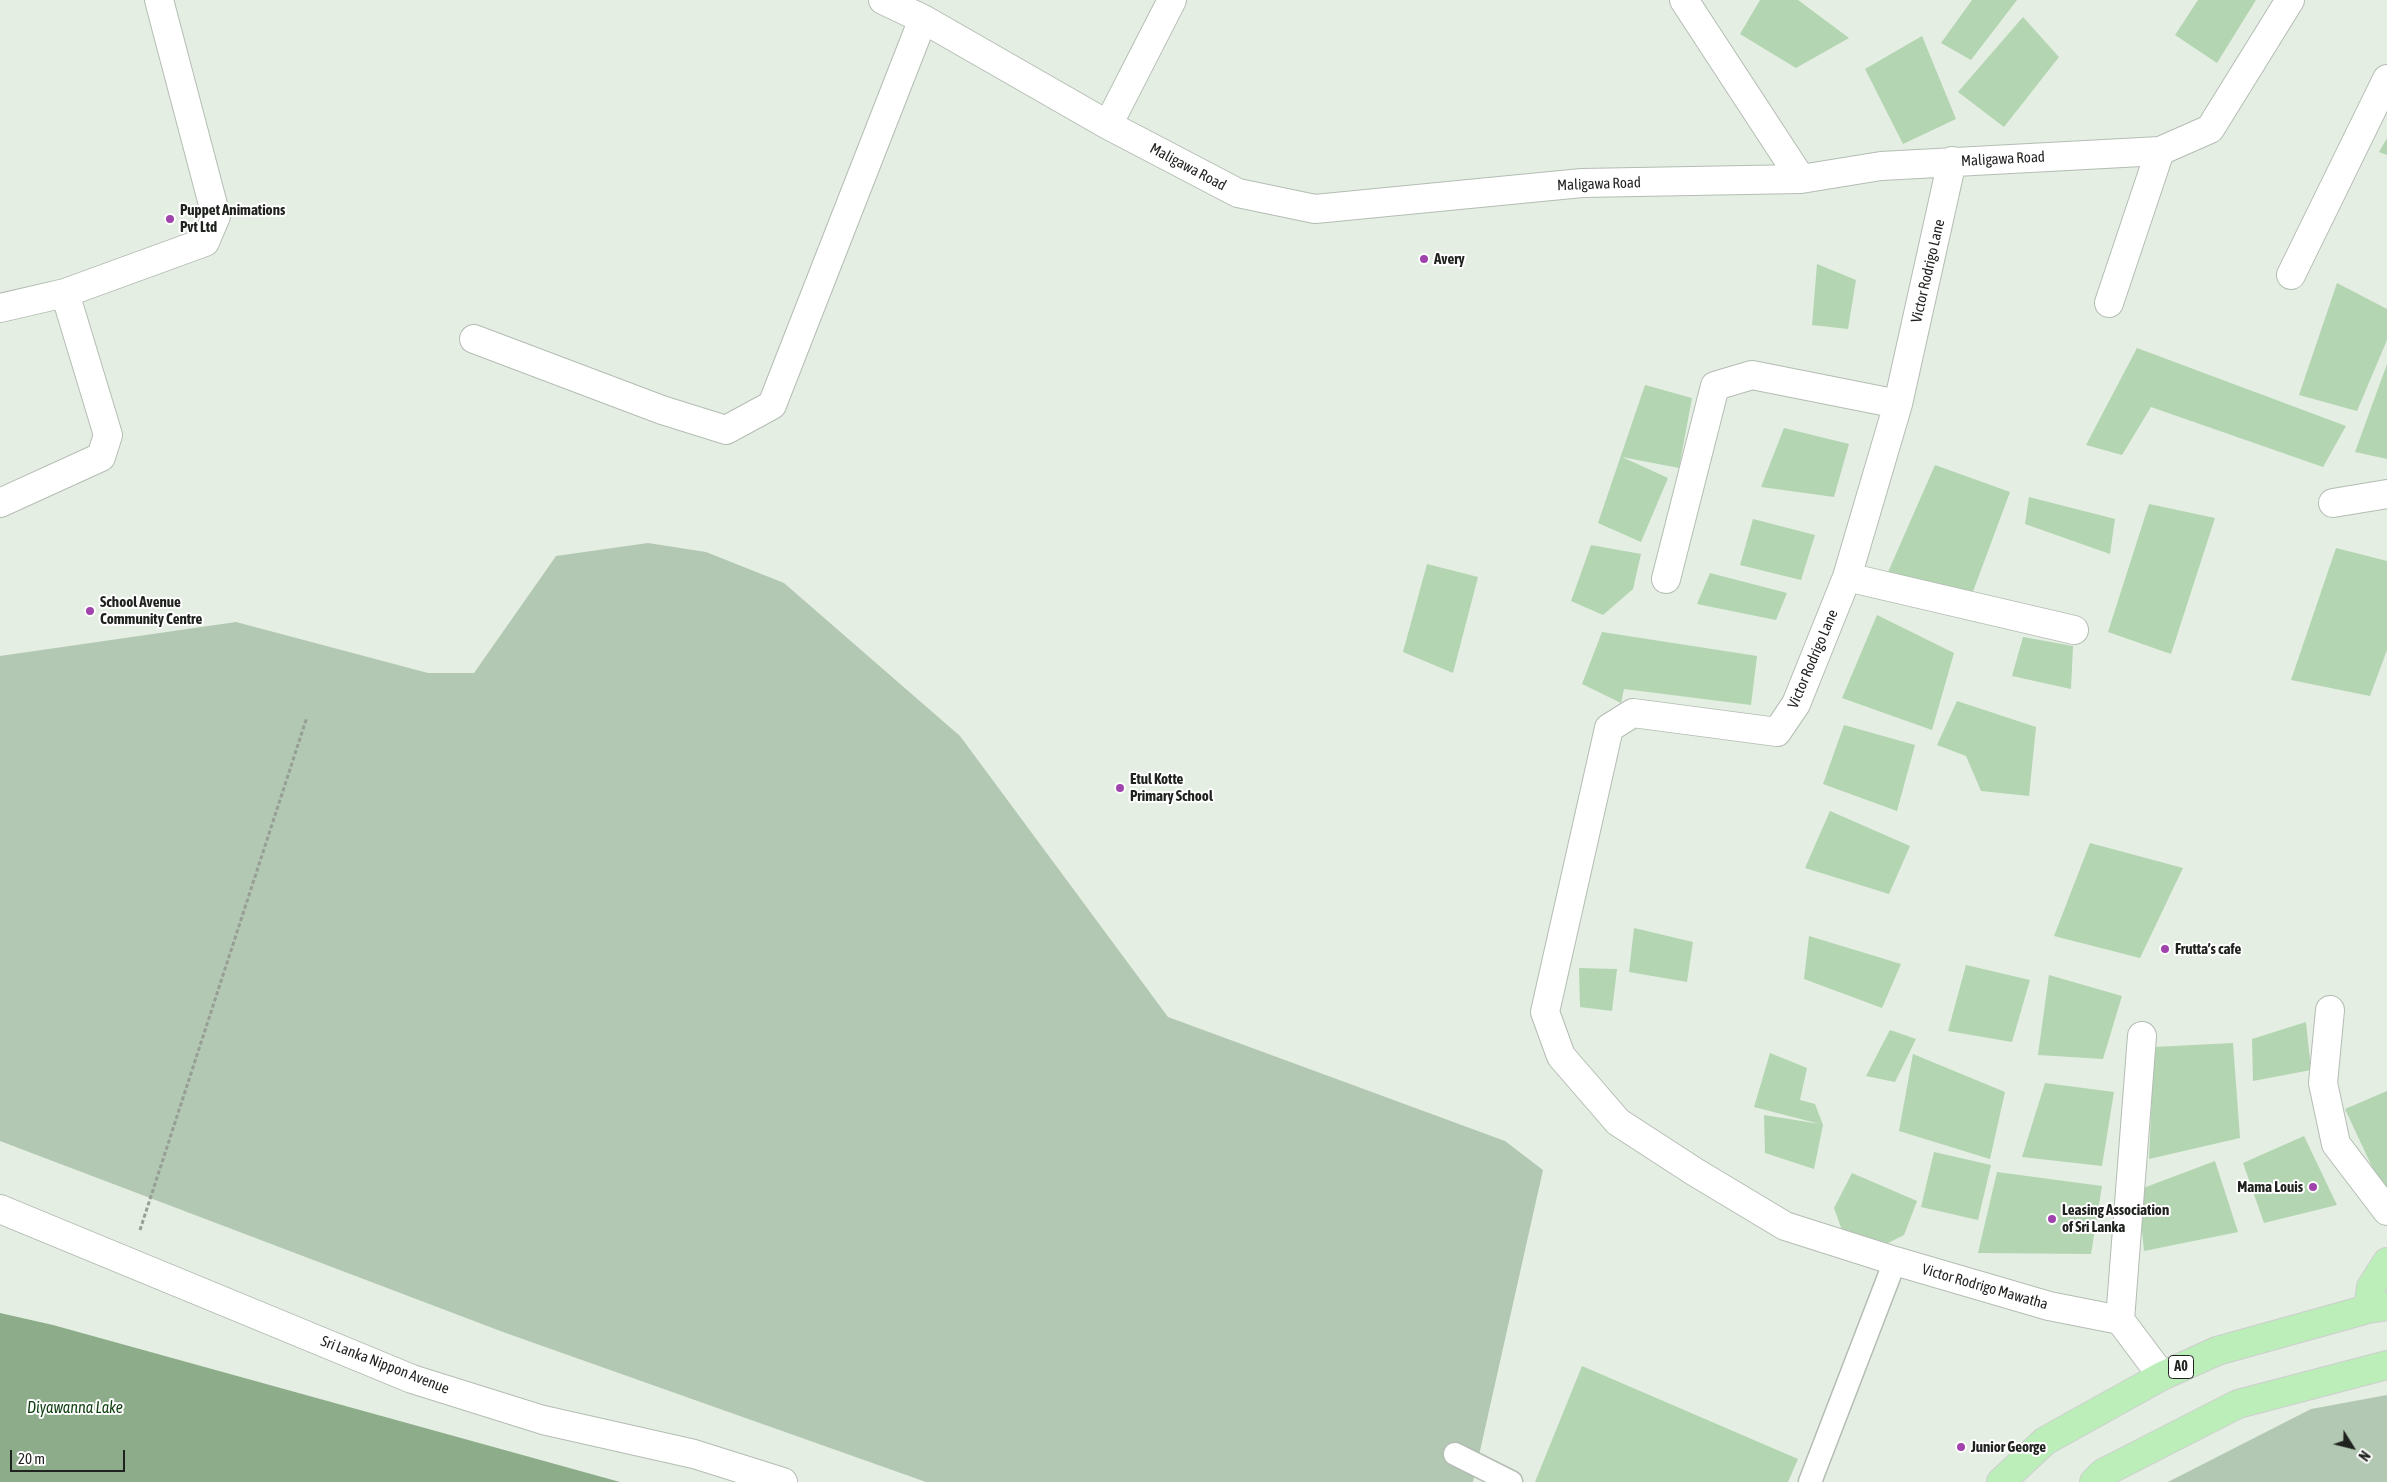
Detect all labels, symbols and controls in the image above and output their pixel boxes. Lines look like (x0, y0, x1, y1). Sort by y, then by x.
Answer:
street label: Maligawa Road (1147, 139, 1229, 195)
street label: Maligawa Road (1961, 148, 2045, 170)
street label: Maligawa Road (1557, 174, 1641, 194)
place label: Puppet Animations Pvt Ltd (180, 201, 285, 236)
marker: Puppet Animations Pvt Ltd (164, 213, 176, 225)
street label: Victor Rodrigo Lane (1907, 217, 1949, 325)
place label: Avery (1434, 250, 1465, 268)
marker: Avery (1418, 253, 1430, 265)
place label: School Avenue Community Centre (100, 593, 202, 628)
marker: School Avenue Community Centre (84, 605, 96, 617)
street label: Victor Rodrigo Lane (1784, 607, 1842, 711)
place label: Etul Kotte Primary School (1130, 770, 1213, 805)
marker: Etul Kotte Primary School (1114, 782, 1126, 794)
place label: Frutta’s cafe (2175, 940, 2241, 958)
marker: Frutta’s cafe (2159, 943, 2171, 955)
place label: Mama Louis (2237, 1178, 2303, 1196)
marker: Mama Louis (2307, 1181, 2319, 1193)
place label: Leasing Association of Sri Lanka (2062, 1201, 2169, 1236)
marker: Leasing Association of Sri Lanka (2046, 1213, 2058, 1225)
street label: Victor Rodrigo Mawatha (1920, 1260, 2050, 1314)
street label: Sri Lanka Nippon Avenue (318, 1332, 452, 1398)
road number: A0 (2168, 1355, 2194, 1378)
water label: Diyawanna Lake (27, 1398, 123, 1418)
north arrow (2327, 1422, 2377, 1472)
place label: Junior George (1971, 1438, 2046, 1456)
scale bar (12, 1440, 128, 1472)
marker: Junior George (1955, 1441, 1967, 1453)
text: N (2355, 1448, 2373, 1464)
text: 20 m (18, 1450, 45, 1467)

